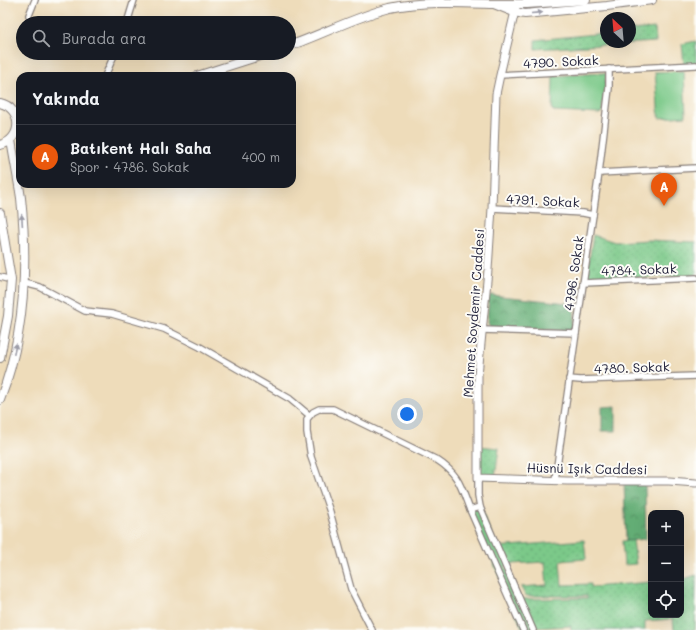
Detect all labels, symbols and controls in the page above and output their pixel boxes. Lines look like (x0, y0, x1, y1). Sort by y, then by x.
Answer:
one-way arrow (531, 9, 543, 16)
north arrow (600, 12, 636, 48)
search box (16, 16, 296, 60)
icon: search (30, 27, 52, 49)
text: Burada ara (62, 28, 146, 48)
street label: 4790. Sokak (523, 51, 599, 71)
text: Yakında (32, 87, 100, 109)
text: Batıkent Halı Saha (70, 138, 211, 158)
text: A (40, 148, 50, 165)
text: 400 m (242, 148, 280, 165)
text: Spor · 4786. Sokak (70, 158, 189, 175)
pin: A (651, 173, 677, 206)
street label: 4791. Sokak (506, 190, 580, 210)
one-way arrow (19, 214, 26, 226)
street label: Mehmet Soydemir Caddesi (459, 228, 487, 398)
street label: 4796. Sokak (559, 234, 587, 311)
street label: 4784. Sokak (601, 259, 677, 279)
one-way arrow (12, 343, 18, 355)
street label: 4780. Sokak (594, 357, 670, 377)
your location (397, 404, 417, 424)
street label: Hüsnü Işık Caddesi (527, 458, 647, 478)
map controls (648, 510, 684, 618)
button: + (648, 510, 684, 546)
button: − (648, 546, 684, 582)
button: locate (648, 582, 684, 618)

